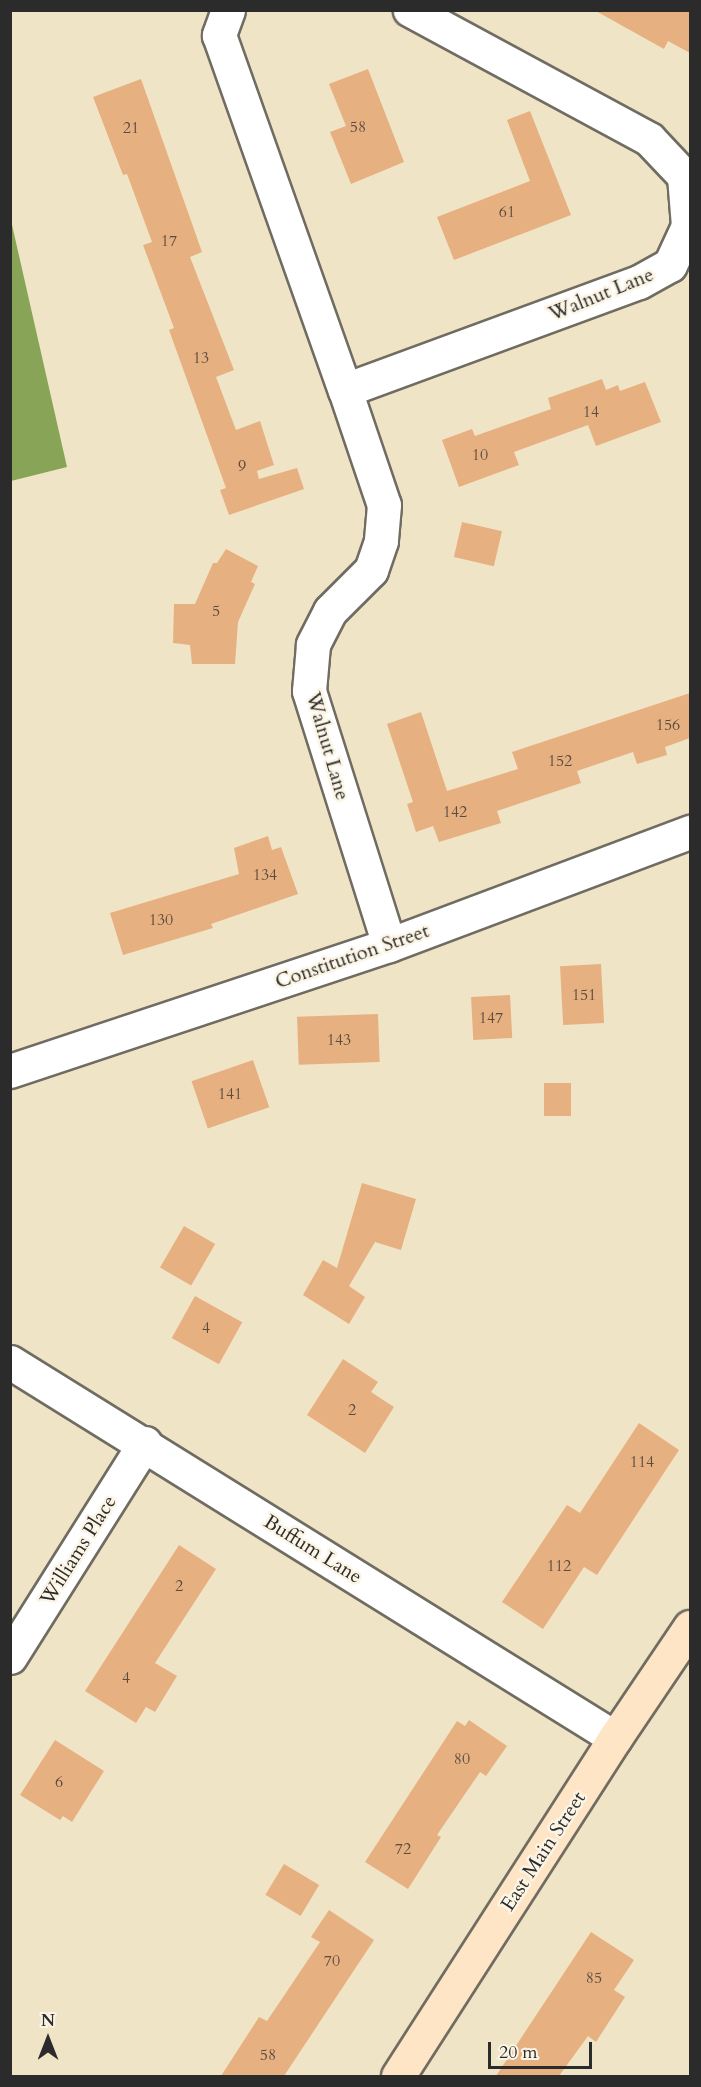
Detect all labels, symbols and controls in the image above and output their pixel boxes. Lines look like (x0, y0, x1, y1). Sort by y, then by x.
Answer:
house number: 58 (350, 117, 366, 137)
house number: 21 (123, 118, 139, 138)
house number: 61 (499, 202, 515, 222)
house number: 17 (161, 231, 177, 251)
street label: Walnut Lane (545, 262, 657, 326)
house number: 13 (193, 348, 209, 368)
house number: 14 (583, 402, 599, 422)
house number: 10 (472, 445, 488, 465)
house number: 9 (238, 456, 246, 476)
house number: 5 (212, 601, 220, 621)
street label: Walnut Lane (301, 689, 355, 803)
house number: 156 (656, 715, 680, 735)
house number: 152 (548, 751, 572, 771)
house number: 142 (443, 802, 467, 822)
house number: 134 (253, 865, 277, 885)
house number: 130 (149, 910, 173, 930)
street label: Constitution Street (272, 918, 432, 994)
house number: 151 (572, 985, 596, 1005)
house number: 147 (479, 1008, 503, 1028)
house number: 143 (327, 1030, 351, 1050)
house number: 141 (218, 1084, 242, 1104)
house number: 4 (202, 1318, 210, 1338)
house number: 2 (348, 1400, 356, 1420)
house number: 114 (630, 1452, 654, 1472)
street label: Williams Place (35, 1491, 121, 1609)
street label: Buffum Lane (260, 1509, 366, 1589)
house number: 112 (547, 1556, 571, 1576)
house number: 2 (175, 1576, 183, 1596)
house number: 4 (122, 1668, 130, 1688)
house number: 80 (454, 1749, 470, 1769)
house number: 6 (55, 1772, 63, 1792)
street label: East Main Street (496, 1787, 590, 1915)
house number: 72 (395, 1839, 411, 1859)
house number: 70 (324, 1951, 340, 1971)
house number: 85 (586, 1968, 602, 1988)
north arrow (18, 2009, 78, 2069)
text: N (41, 2010, 55, 2032)
scale bar (491, 2030, 594, 2068)
text: 20 m (499, 2040, 538, 2065)
house number: 58 (260, 2045, 276, 2065)

